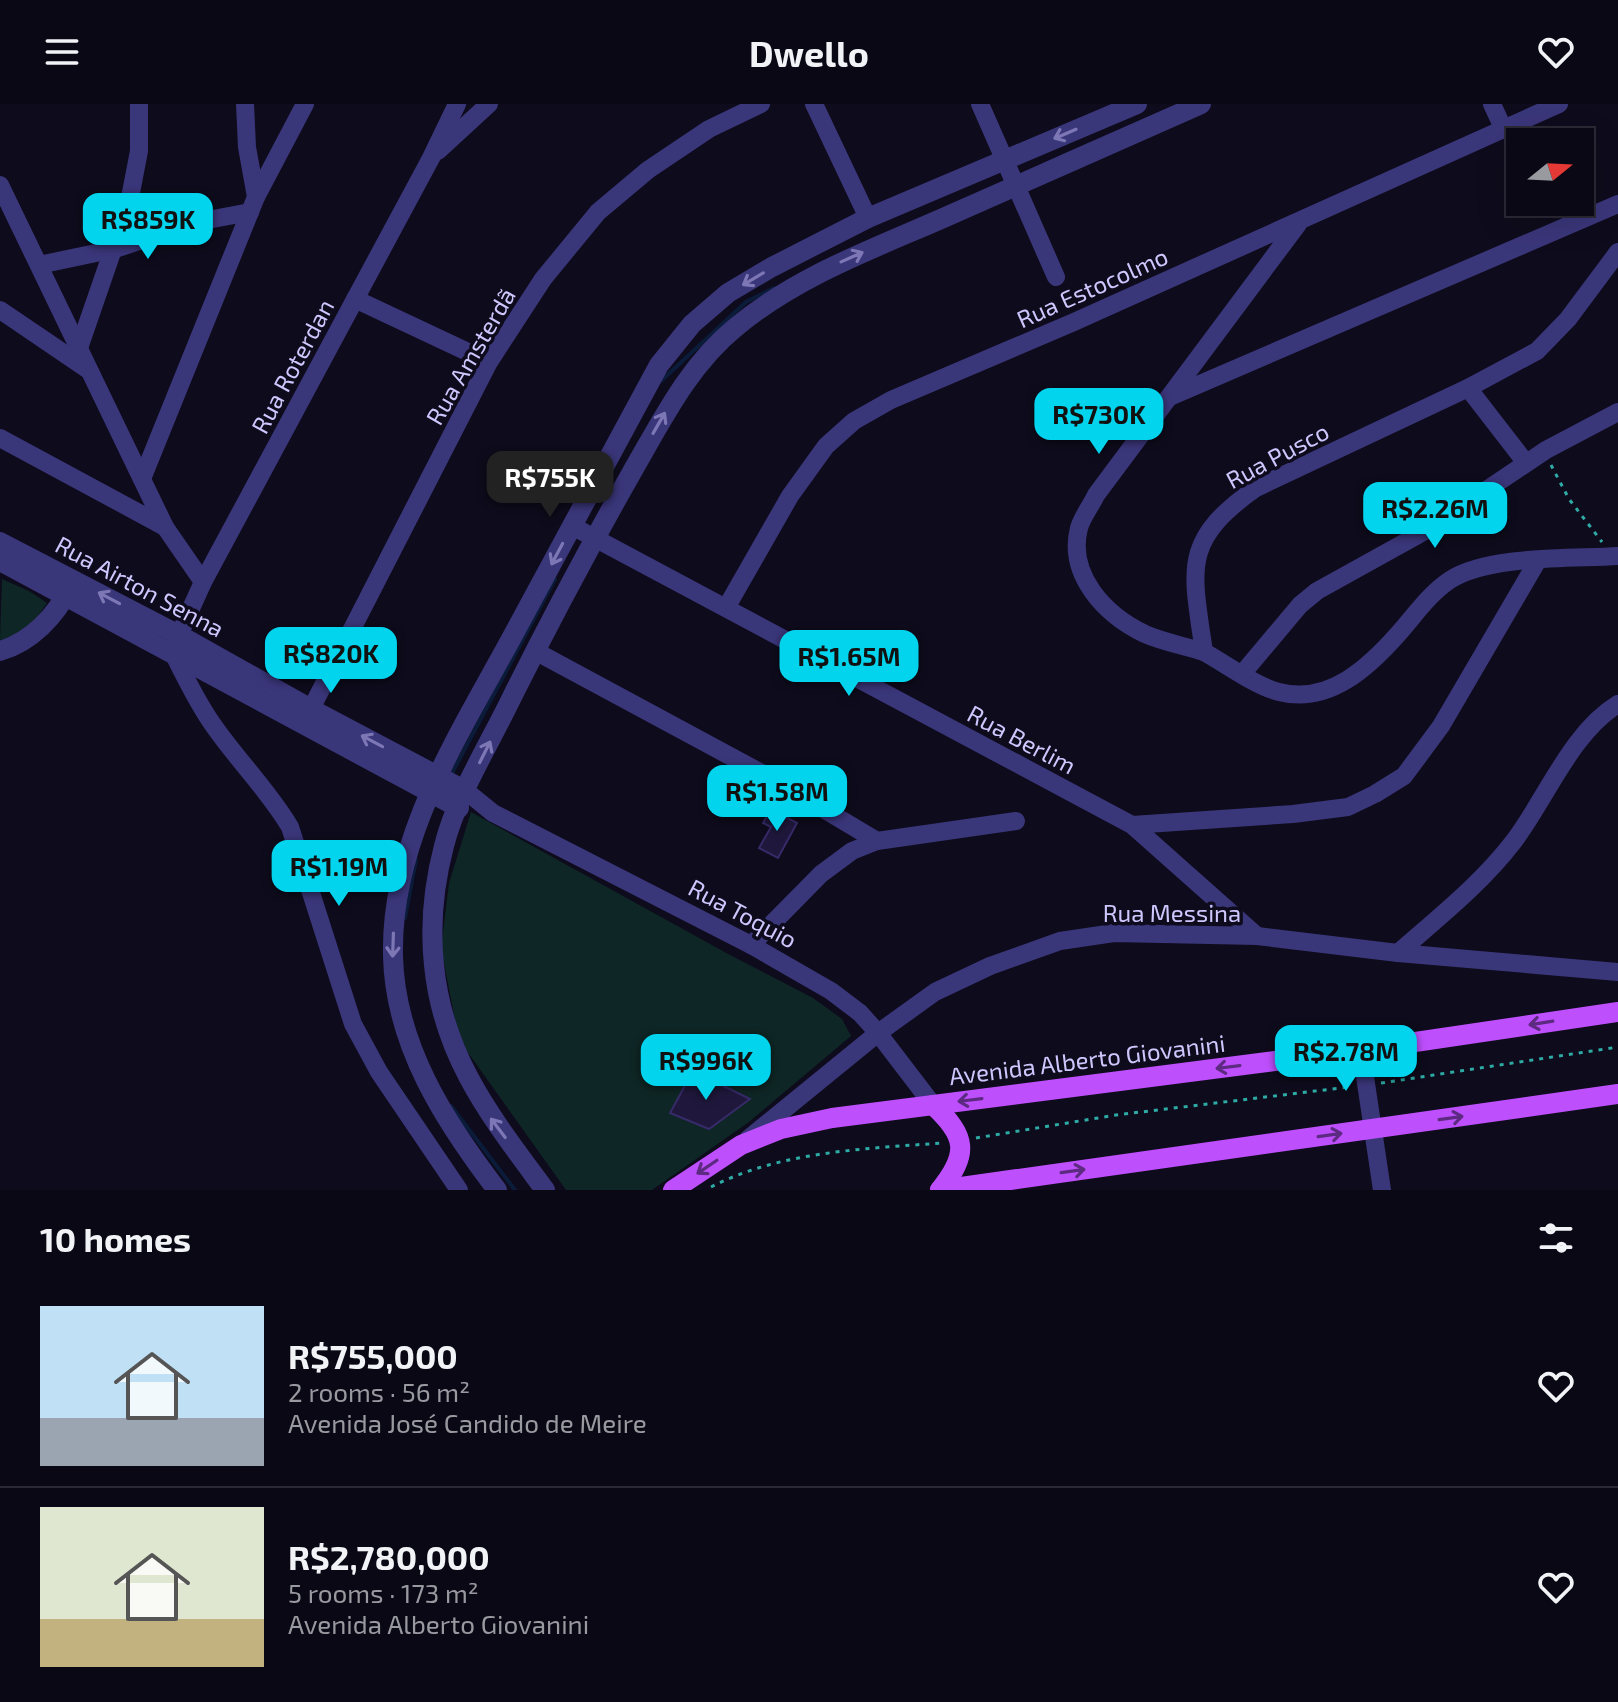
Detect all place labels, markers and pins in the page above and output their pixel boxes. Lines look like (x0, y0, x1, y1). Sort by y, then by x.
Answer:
pin: R$859K (83, 193, 213, 261)
pin: R$730K (1034, 388, 1164, 456)
pin: R$755K (485, 451, 615, 519)
pin: R$2.26M (1361, 482, 1509, 550)
pin: R$820K (266, 627, 396, 695)
pin: R$1.65M (775, 630, 923, 698)
pin: R$1.58M (703, 765, 851, 833)
pin: R$1.19M (265, 840, 413, 908)
pin: R$2.78M (1272, 1025, 1420, 1093)
pin: R$996K (641, 1034, 771, 1102)

